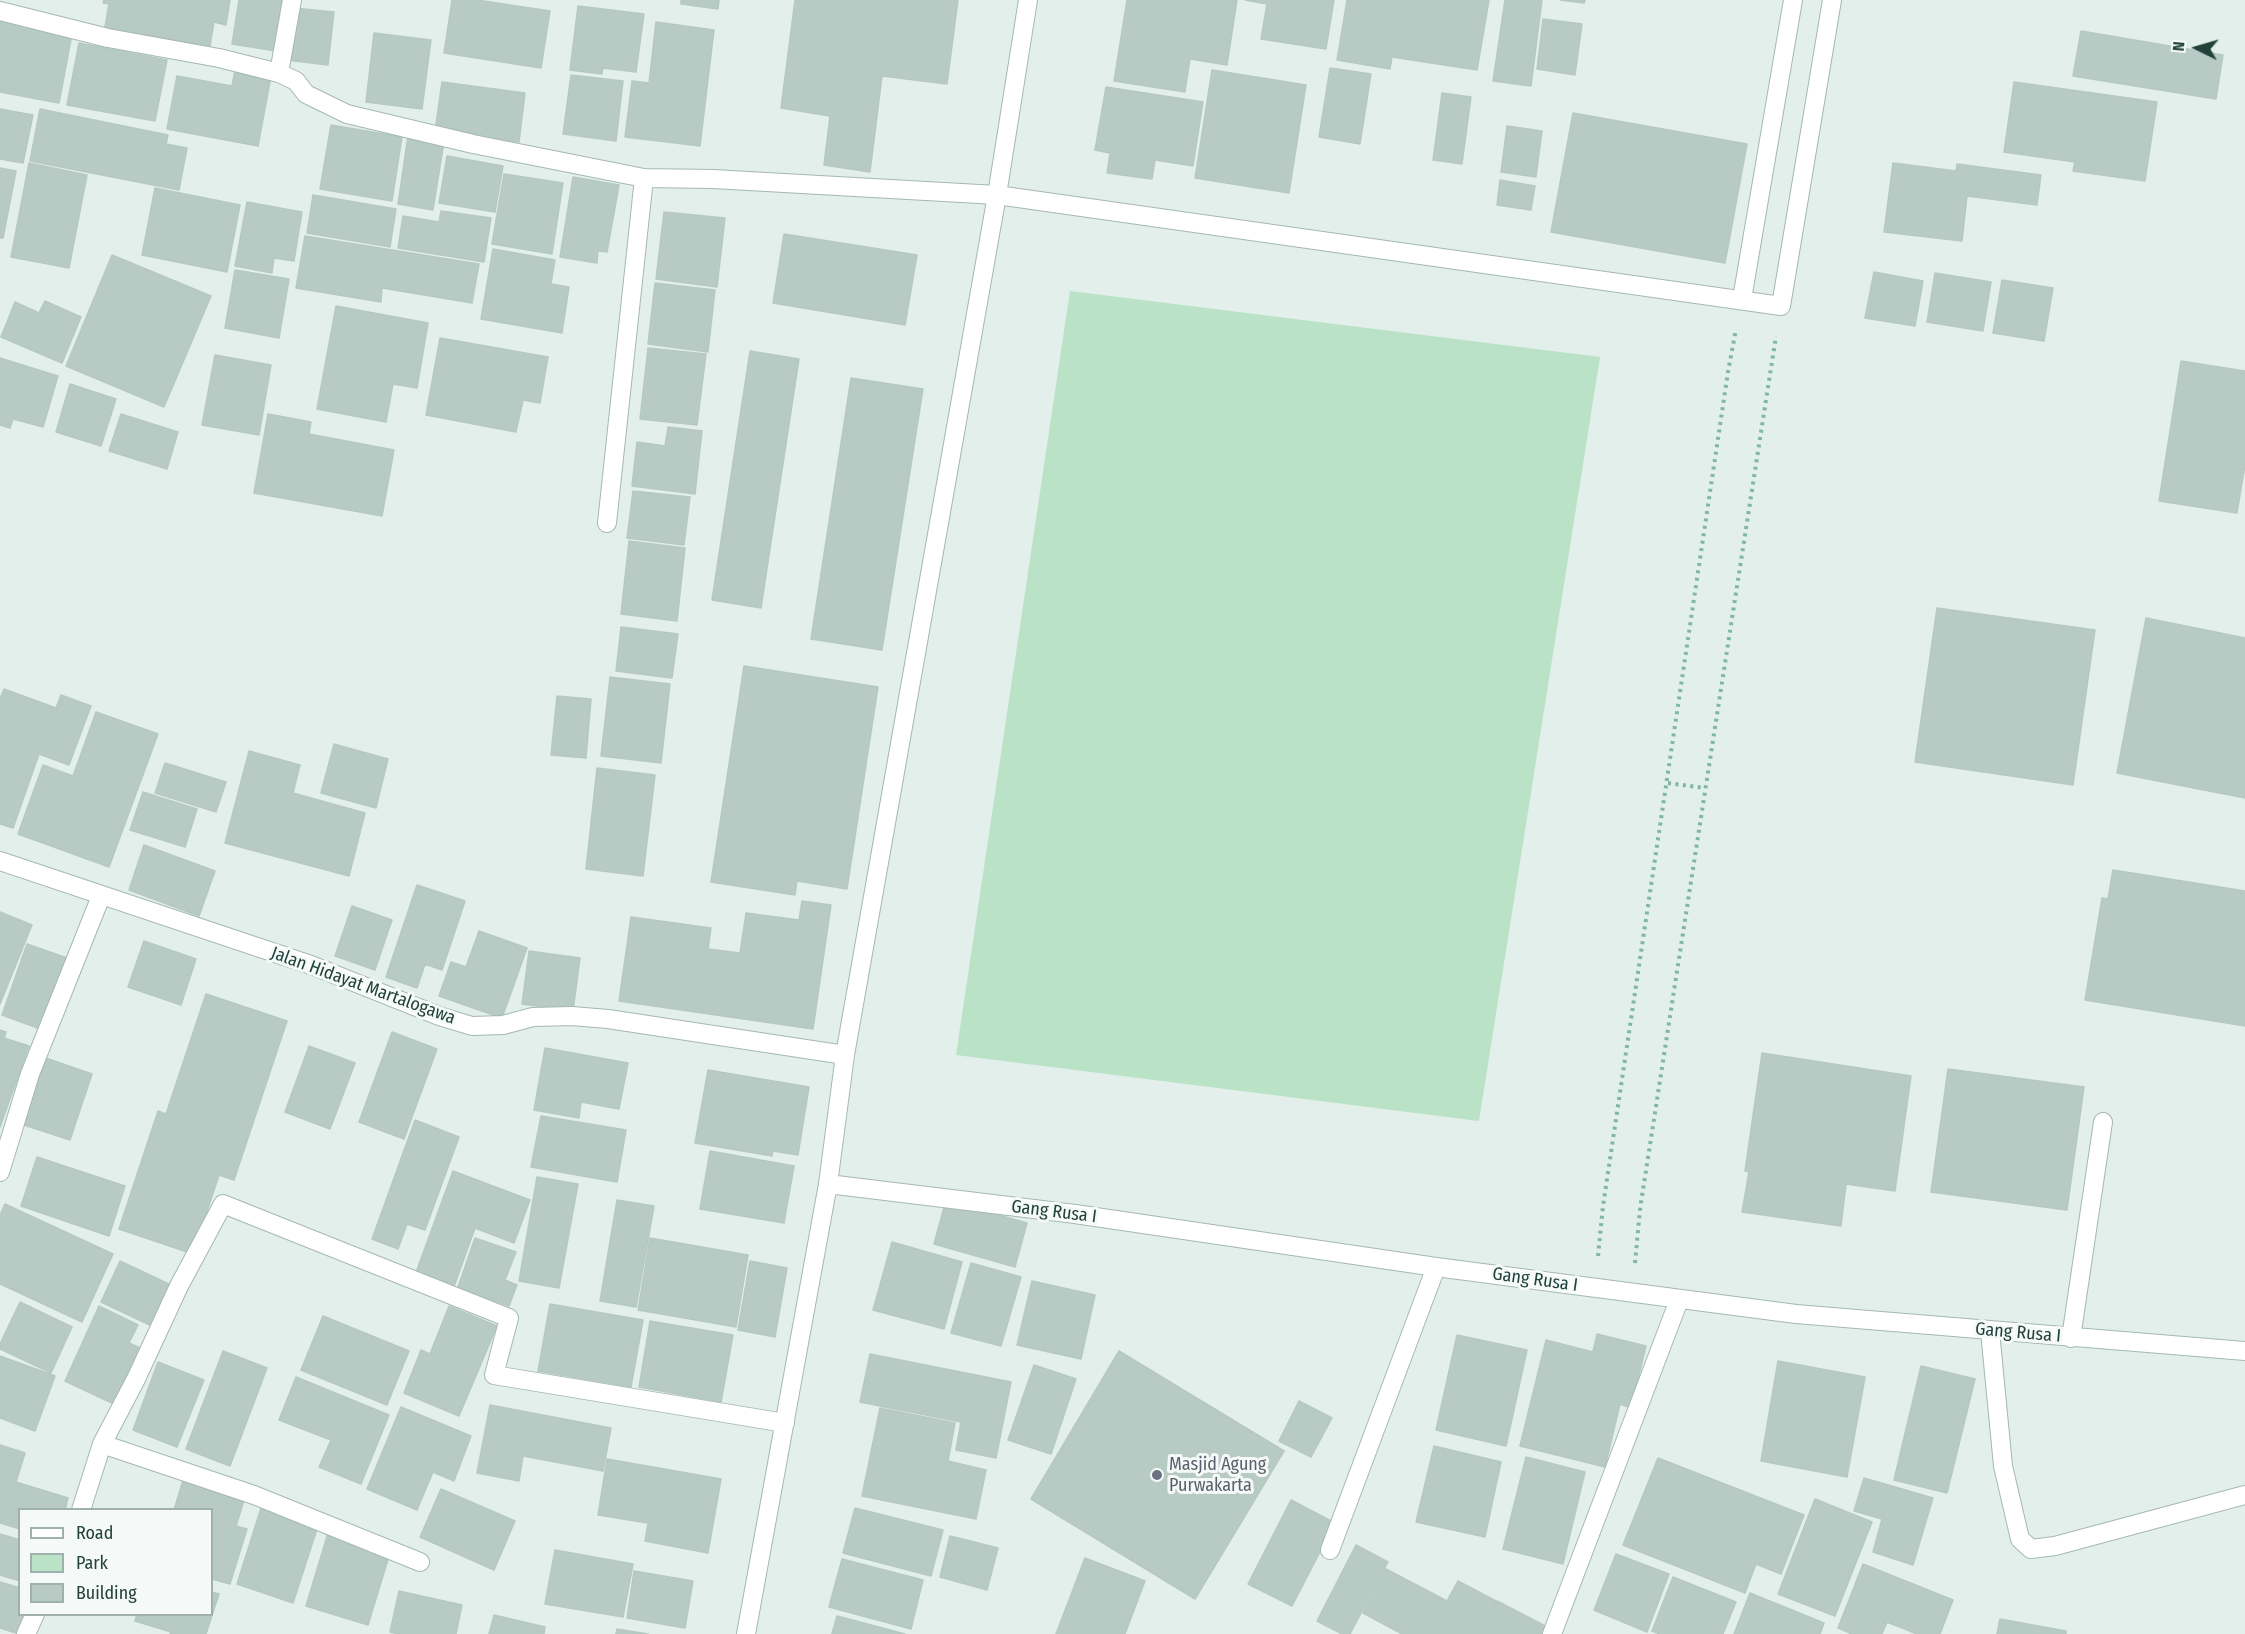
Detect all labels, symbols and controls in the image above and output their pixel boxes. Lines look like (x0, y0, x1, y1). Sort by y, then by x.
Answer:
north arrow (2167, 18, 2227, 78)
text: N (2169, 41, 2188, 52)
street label: Jalan Hidayat Martalogawa (268, 943, 458, 1029)
street label: Gang Rusa I (1010, 1196, 1098, 1228)
street label: Gang Rusa I (1491, 1263, 1579, 1297)
street label: Gang Rusa I (1974, 1318, 2062, 1348)
place label: Masjid Agung Purwakarta (1169, 1454, 1266, 1496)
marker: Masjid Agung Purwakarta (1150, 1468, 1164, 1482)
legend (18, 1508, 213, 1616)
text: Road (76, 1522, 113, 1544)
text: Park (76, 1552, 108, 1574)
text: Building (76, 1582, 137, 1604)

